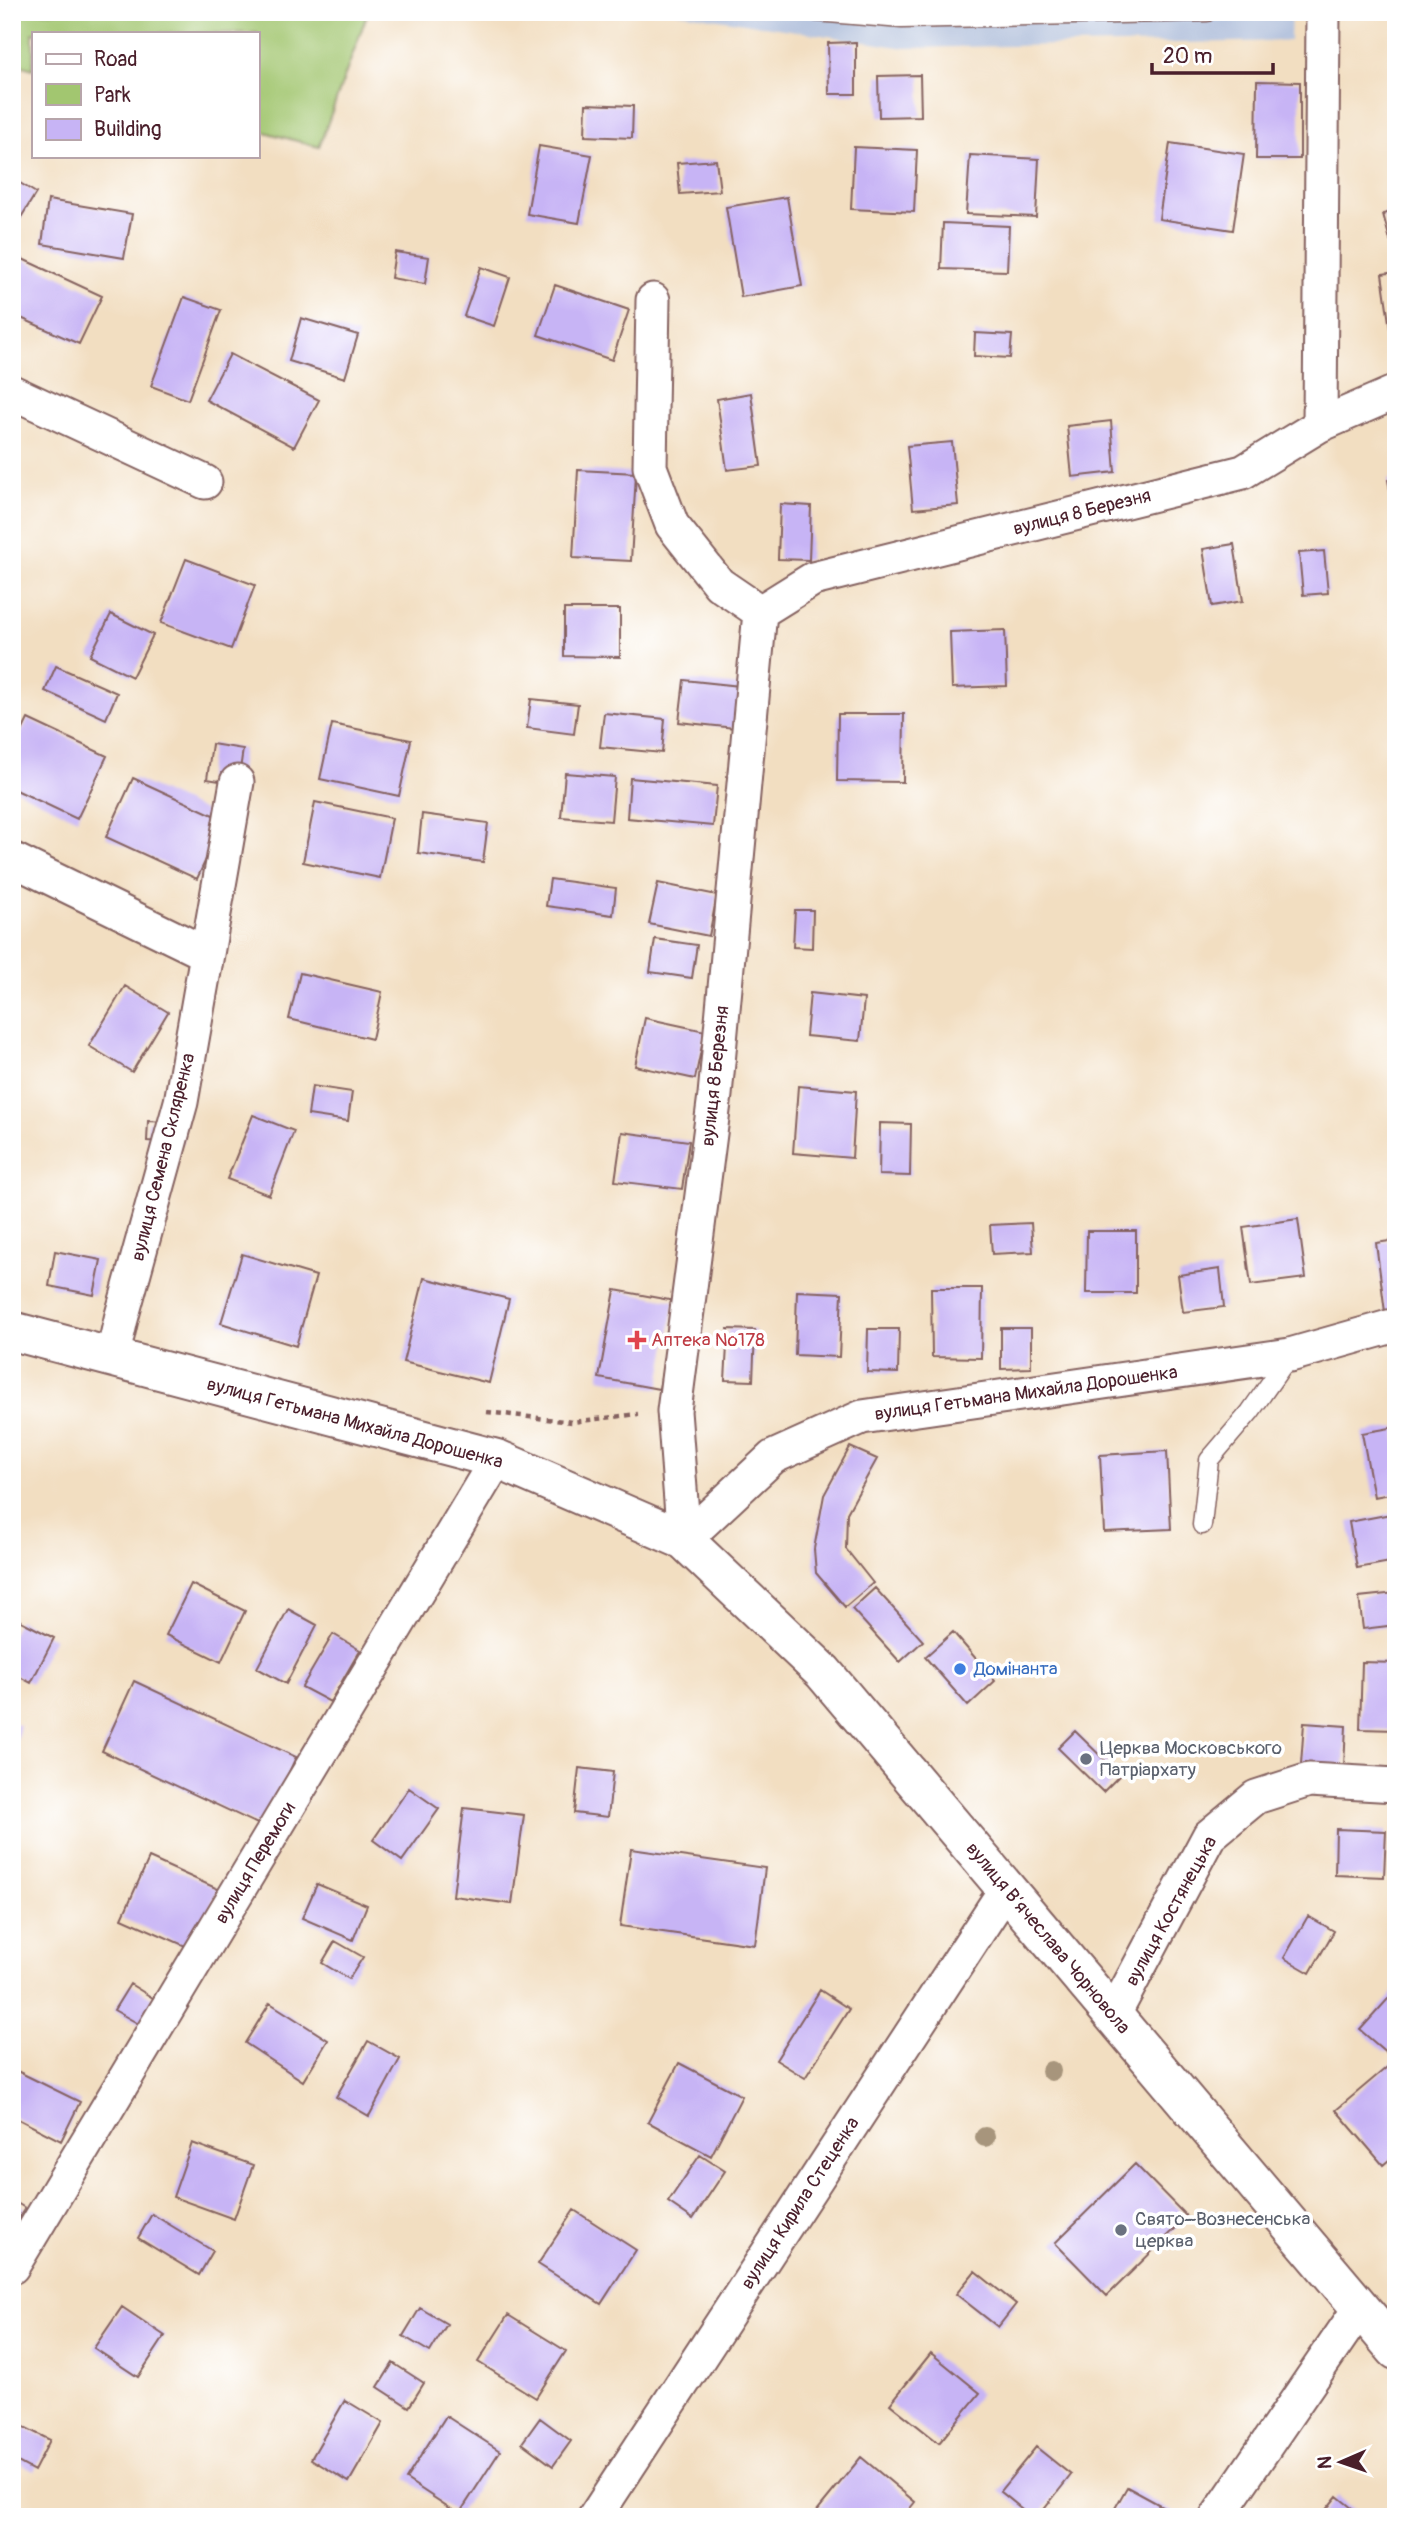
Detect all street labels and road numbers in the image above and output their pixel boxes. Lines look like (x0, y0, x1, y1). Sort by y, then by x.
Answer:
street label: вулиця 8 Березня (1011, 483, 1153, 541)
street label: вулиця 8 Березня (696, 1004, 734, 1147)
street label: вулиця Семена Скляренка (126, 1051, 200, 1263)
street label: вулиця Гетьмана Михайла Дорошенка (873, 1360, 1179, 1426)
street label: вулиця Гетьмана Михайла Дорошенка (204, 1372, 506, 1474)
street label: вулиця Перемоги (209, 1797, 301, 1928)
street label: вулиця Костянецька (1120, 1832, 1222, 1990)
street label: вулиця Вʼячеслава Чорновола (961, 1837, 1136, 2039)
street label: вулиця Кирила Стеценка (735, 2112, 865, 2294)

